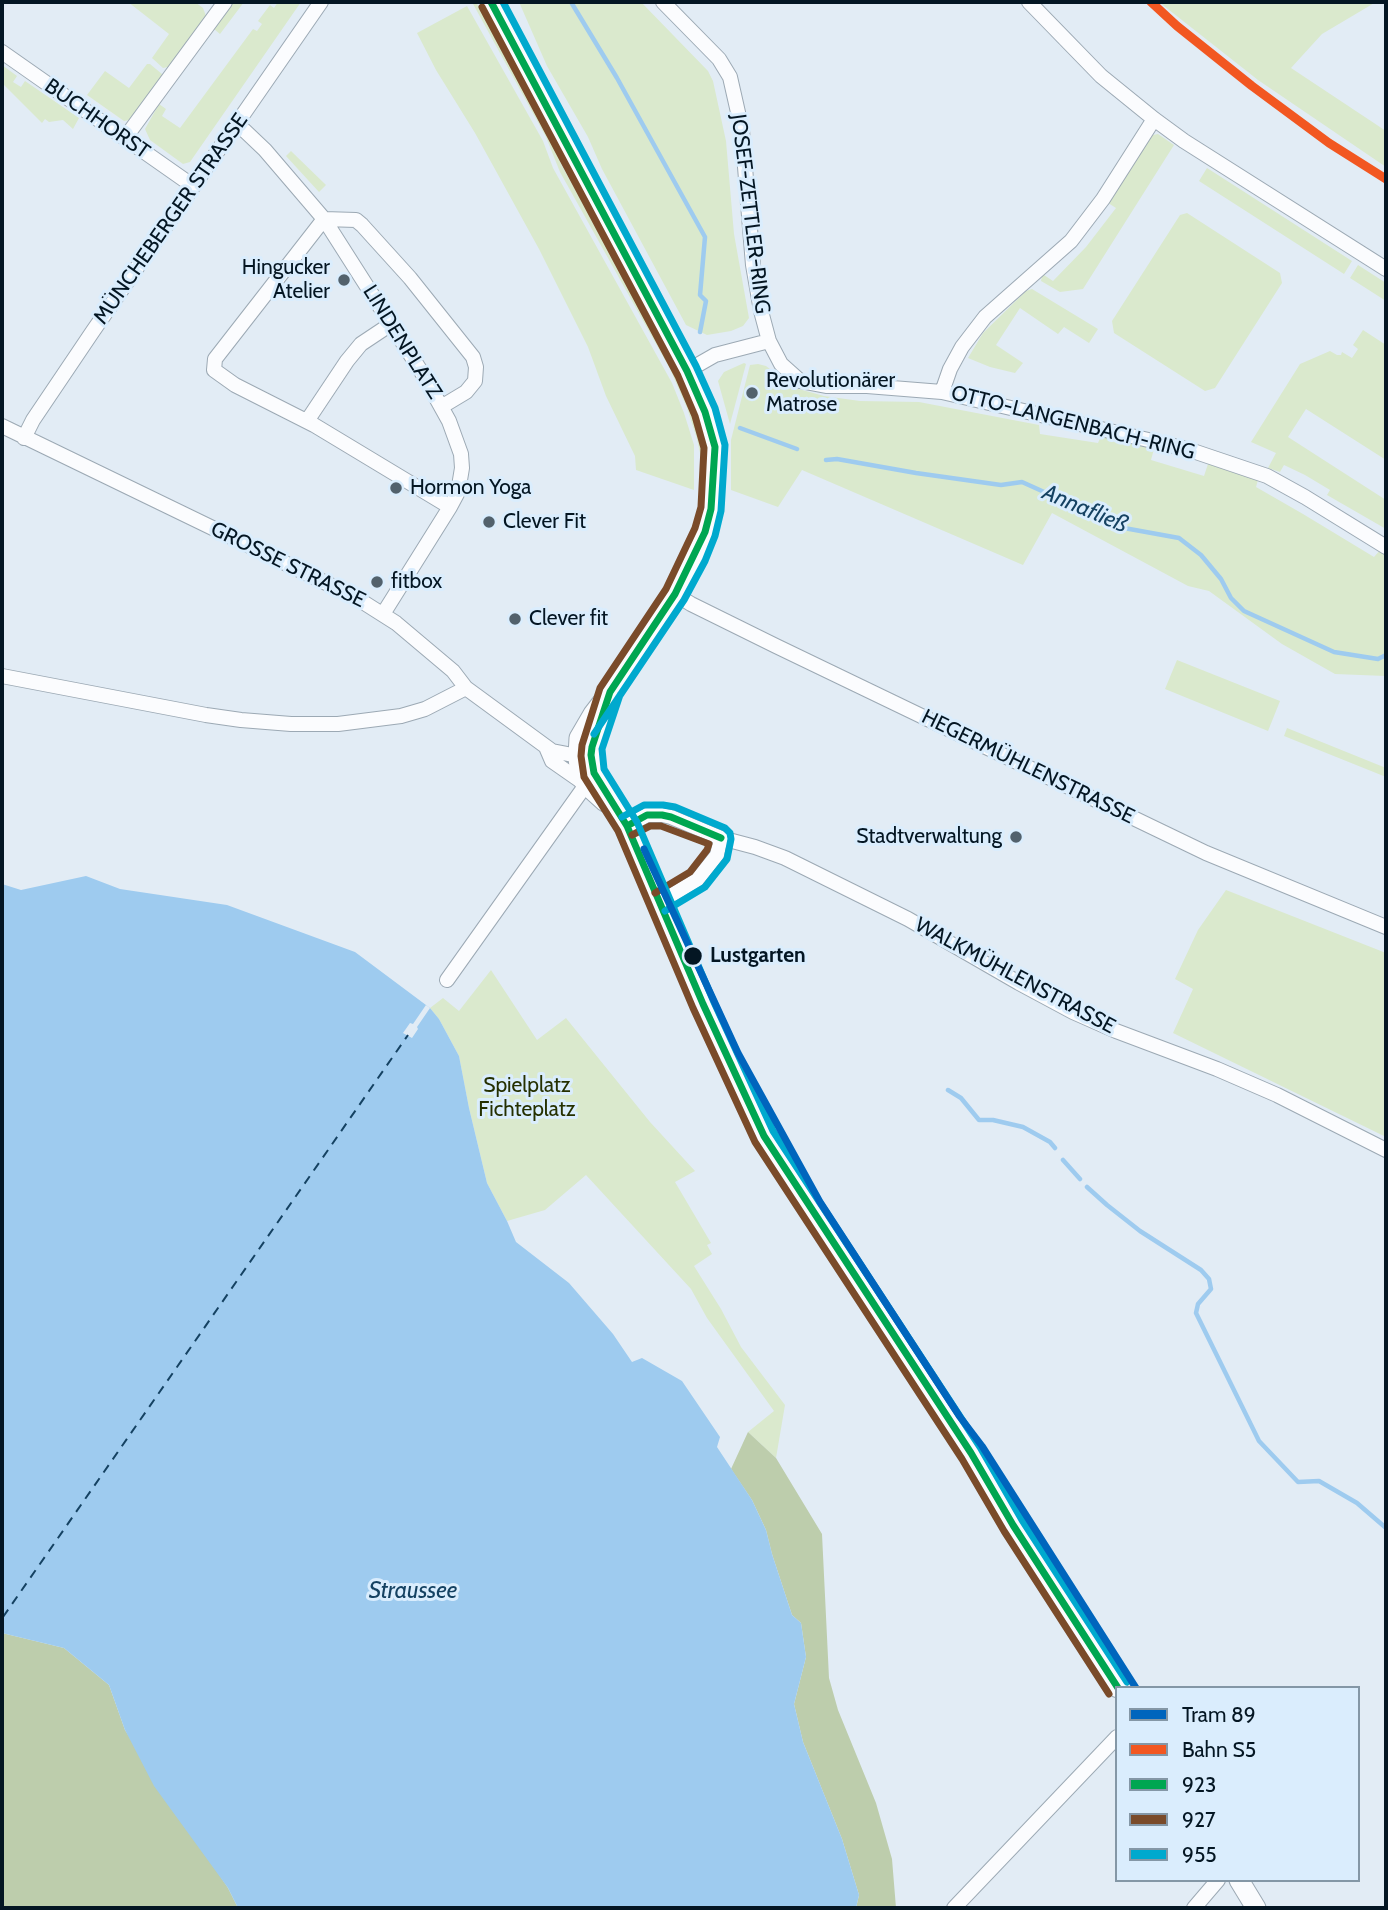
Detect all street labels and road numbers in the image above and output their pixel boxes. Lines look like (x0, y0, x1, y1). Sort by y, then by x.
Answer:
street label: BUCHHORST (40, 74, 154, 164)
street label: MÜNCHEBERGER STRASSE (89, 109, 253, 329)
street label: JOSEF-ZETTLER-RING (725, 113, 775, 315)
street label: LINDENPLATZ (357, 280, 447, 404)
street label: OTTO-LANGENBACH-RING (949, 381, 1197, 465)
street label: GROSSE STRASSE (207, 517, 369, 613)
street label: HEGERMÜHLENSTRASSE (917, 704, 1139, 830)
street label: WALKMÜHLENSTRASSE (910, 912, 1120, 1040)

